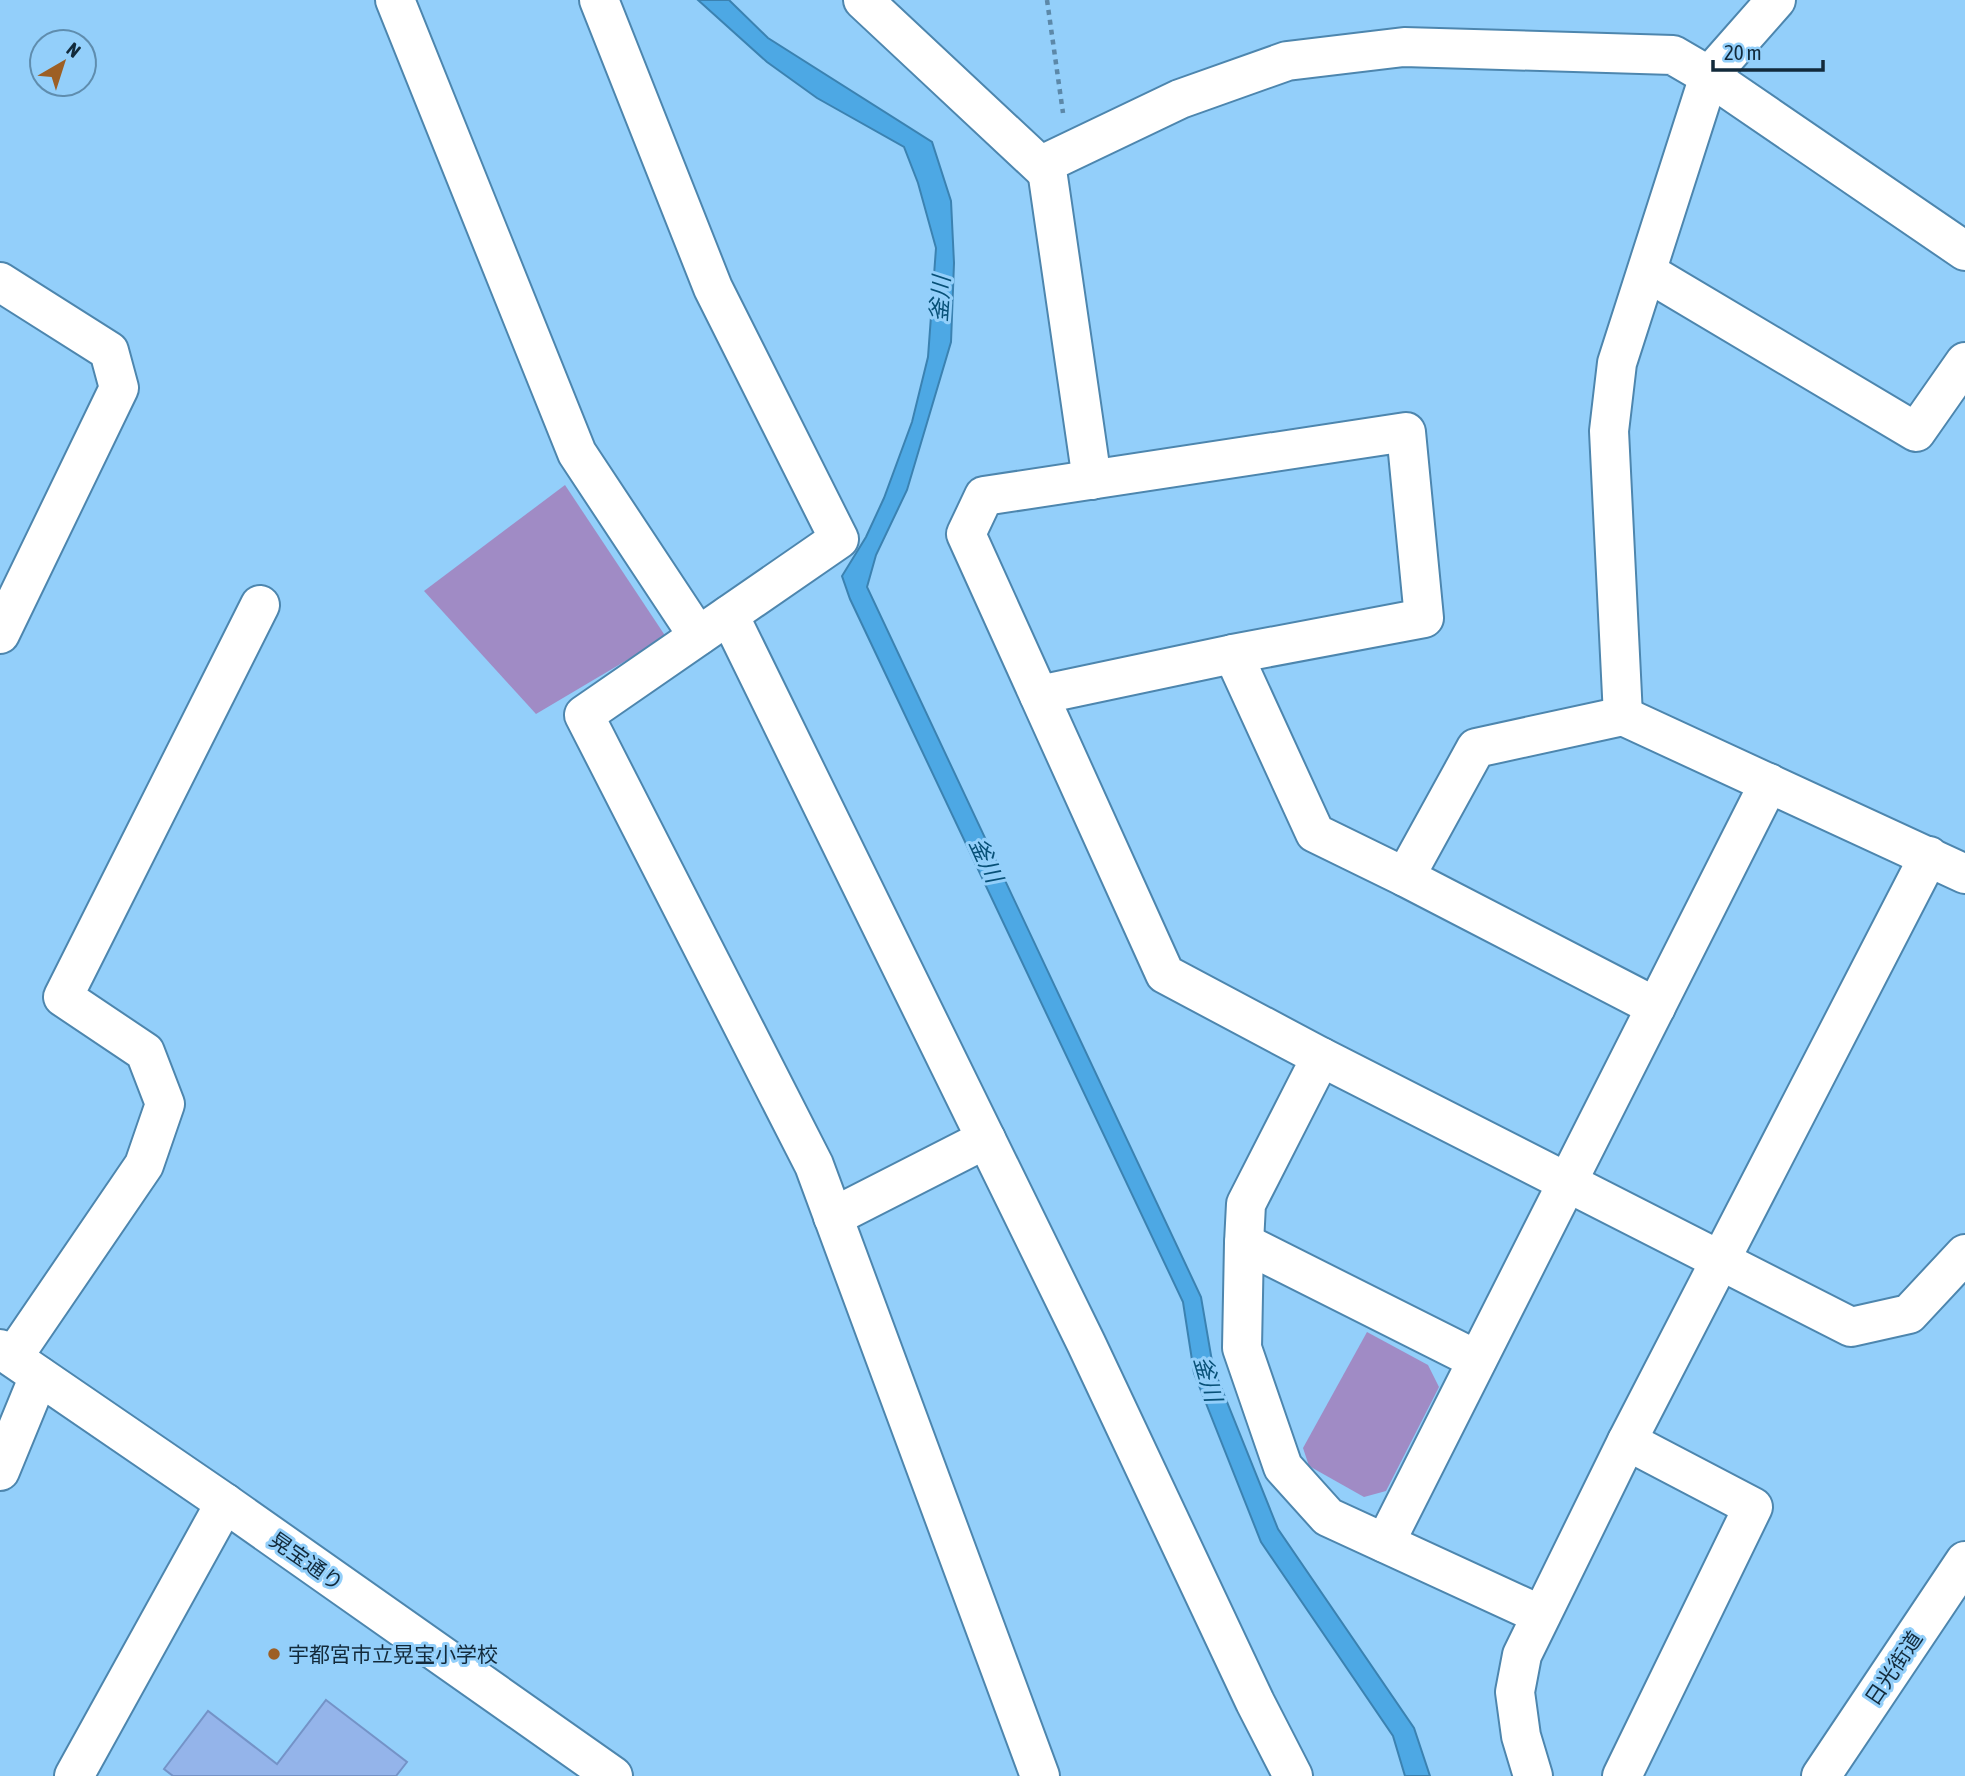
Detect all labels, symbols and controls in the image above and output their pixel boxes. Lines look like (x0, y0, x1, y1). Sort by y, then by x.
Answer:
north arrow (28, 28, 98, 98)
scale bar (1713, 28, 1823, 72)
text: N (62, 38, 85, 62)
text: 20 m (1724, 40, 1762, 64)
water label: 釜川 (925, 272, 955, 323)
water label: 釜川 (964, 834, 1009, 889)
water label: 釜川 (1189, 1353, 1228, 1408)
street label: 晃宝通り (266, 1527, 348, 1595)
street label: 日光街道 (1860, 1626, 1926, 1710)
place label: 宇都宮市立晃宝小学校 (288, 1642, 498, 1666)
marker: 宇都宮市立晃宝小学校 (266, 1646, 282, 1662)

